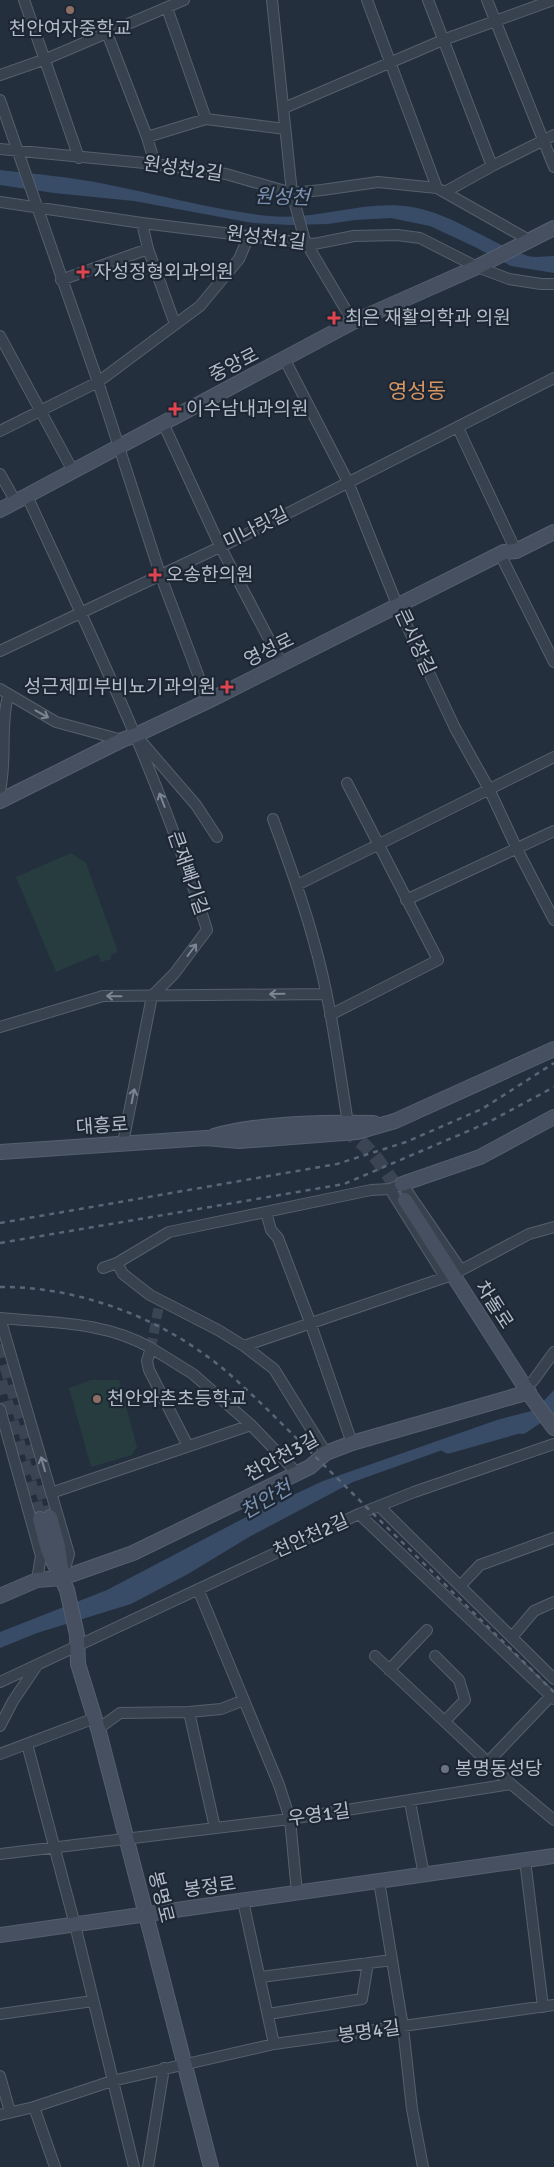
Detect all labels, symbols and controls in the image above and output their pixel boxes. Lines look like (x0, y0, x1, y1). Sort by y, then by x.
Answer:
marker: 천안여자중학교 (64, 4, 76, 16)
place label: 천안여자중학교 (9, 17, 131, 41)
street label: 원성천2길 (142, 152, 224, 186)
water label: 원성천 (254, 184, 313, 211)
street label: 원성천1길 (225, 221, 307, 255)
place label: 자성정형외과의원 (94, 260, 234, 284)
marker: 자성정형외과의원 (76, 265, 90, 279)
place label: 최은 재활의학과 의원 (345, 306, 511, 330)
marker: 최은 재활의학과 의원 (327, 311, 341, 325)
street label: 중앙로 (205, 342, 263, 388)
district label: 영성동 (388, 378, 446, 404)
place label: 이수남내과의원 (186, 397, 308, 421)
marker: 이수남내과의원 (168, 402, 182, 416)
street label: 미나릿길 (219, 502, 293, 554)
place label: 오송한의원 (166, 563, 253, 587)
marker: 오송한의원 (148, 568, 162, 582)
street label: 큰시장길 (389, 605, 441, 679)
street label: 영성로 (240, 628, 298, 672)
place label: 성근제피부비뇨기과의원 (24, 675, 216, 699)
marker: 성근제피부비뇨기과의원 (220, 680, 234, 694)
one-way arrow (34, 709, 49, 719)
one-way arrow (157, 793, 166, 809)
street label: 큰재빼기길 (162, 828, 214, 918)
one-way arrow (187, 943, 197, 957)
one-way arrow (269, 990, 285, 999)
one-way arrow (106, 991, 122, 1001)
one-way arrow (128, 1088, 138, 1104)
street label: 대흥로 (75, 1112, 129, 1140)
street label: 차돌로 (470, 1276, 518, 1334)
place label: 천안와촌초등학교 (107, 1387, 247, 1411)
marker: 천안와촌초등학교 (91, 1393, 103, 1405)
street label: 천안천3길 (241, 1427, 323, 1487)
one-way arrow (37, 1456, 47, 1472)
water label: 천안천 (236, 1474, 298, 1525)
street label: 천안천2길 (269, 1509, 353, 1563)
place label: 봉명동성당 (455, 1757, 542, 1781)
marker: 봉명동성당 (439, 1763, 451, 1775)
street label: 우영1길 (286, 1799, 352, 1831)
street label: 봉명로 (143, 1869, 179, 1925)
street label: 봉정로 (182, 1871, 238, 1903)
street label: 봉명4길 (336, 2016, 402, 2048)

